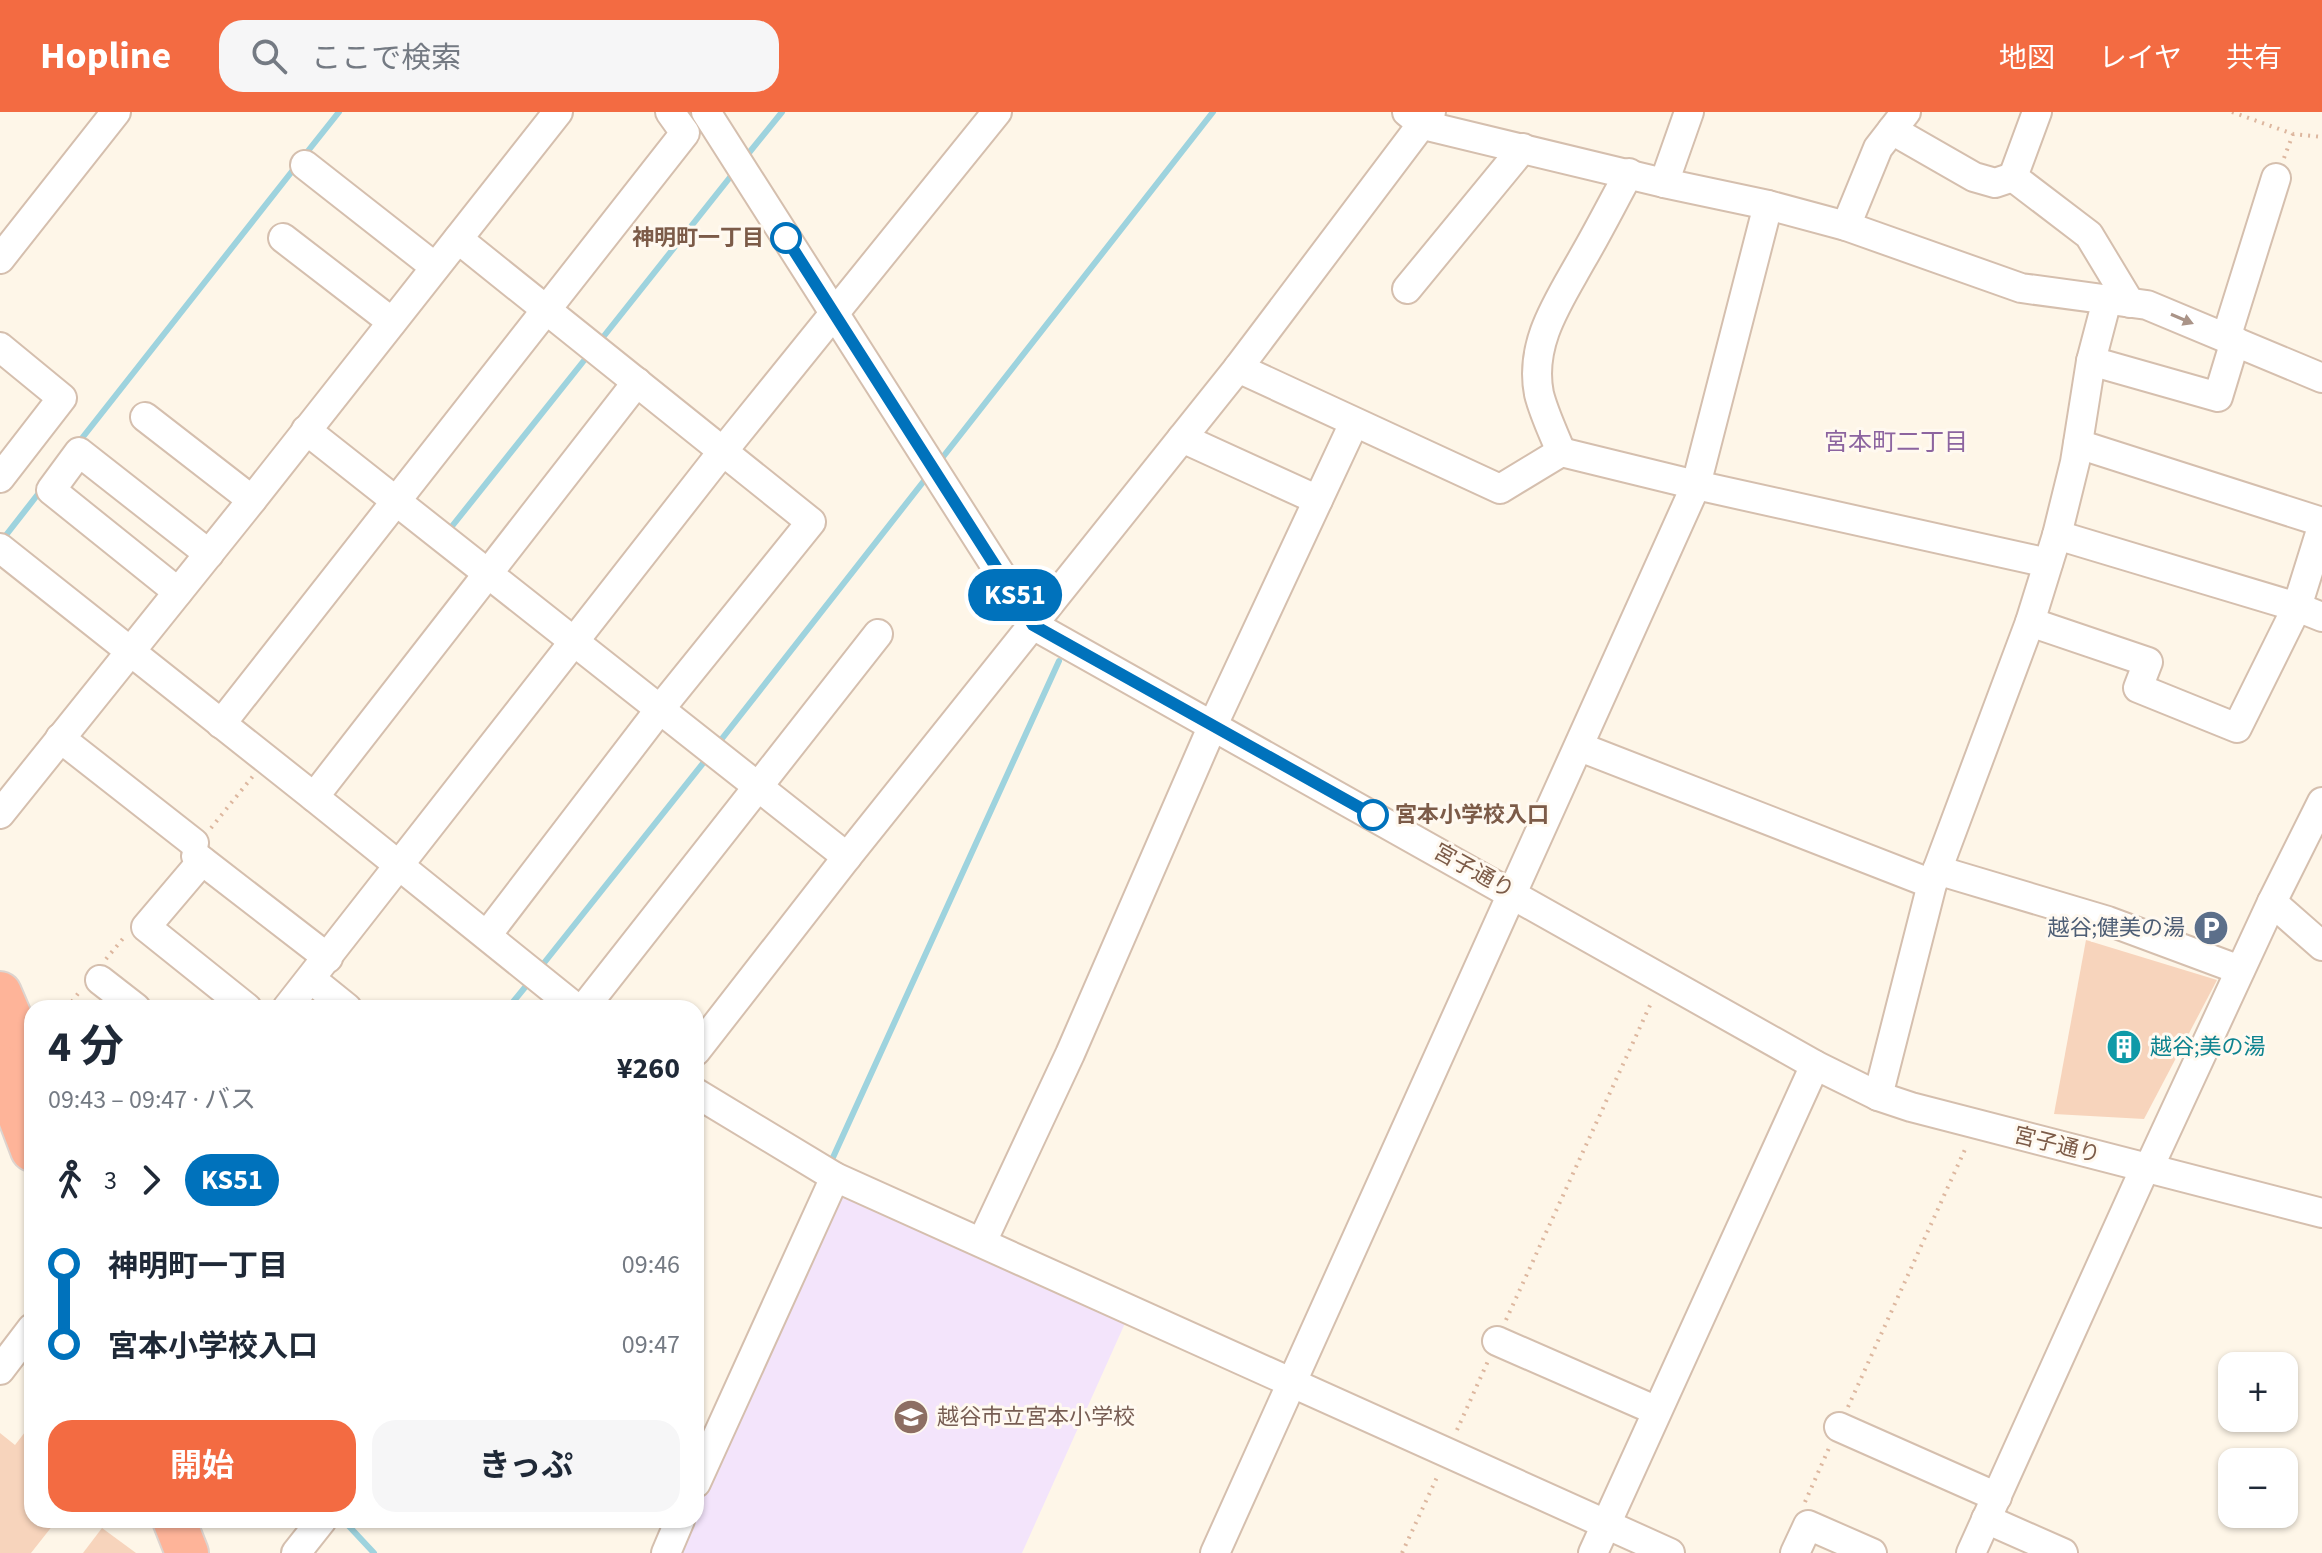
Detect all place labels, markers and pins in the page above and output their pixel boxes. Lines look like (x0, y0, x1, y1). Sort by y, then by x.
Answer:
place label: 神明町一丁目 (632, 222, 764, 254)
marker: 神明町一丁目 (771, 223, 801, 253)
place label: 宮本小学校入口 (1395, 799, 1549, 831)
marker: 宮本小学校入口 (1358, 800, 1388, 830)
parking icon: 越谷;健美の湯 (2192, 909, 2230, 947)
place label: 越谷;健美の湯 (2048, 912, 2185, 944)
building icon: 越谷;美の湯 (2105, 1028, 2143, 1066)
place label: 越谷;美の湯 (2150, 1031, 2265, 1063)
school or university icon: 越谷市立宮本小学校 (892, 1398, 930, 1436)
place label: 越谷市立宮本小学校 (937, 1401, 1135, 1433)

